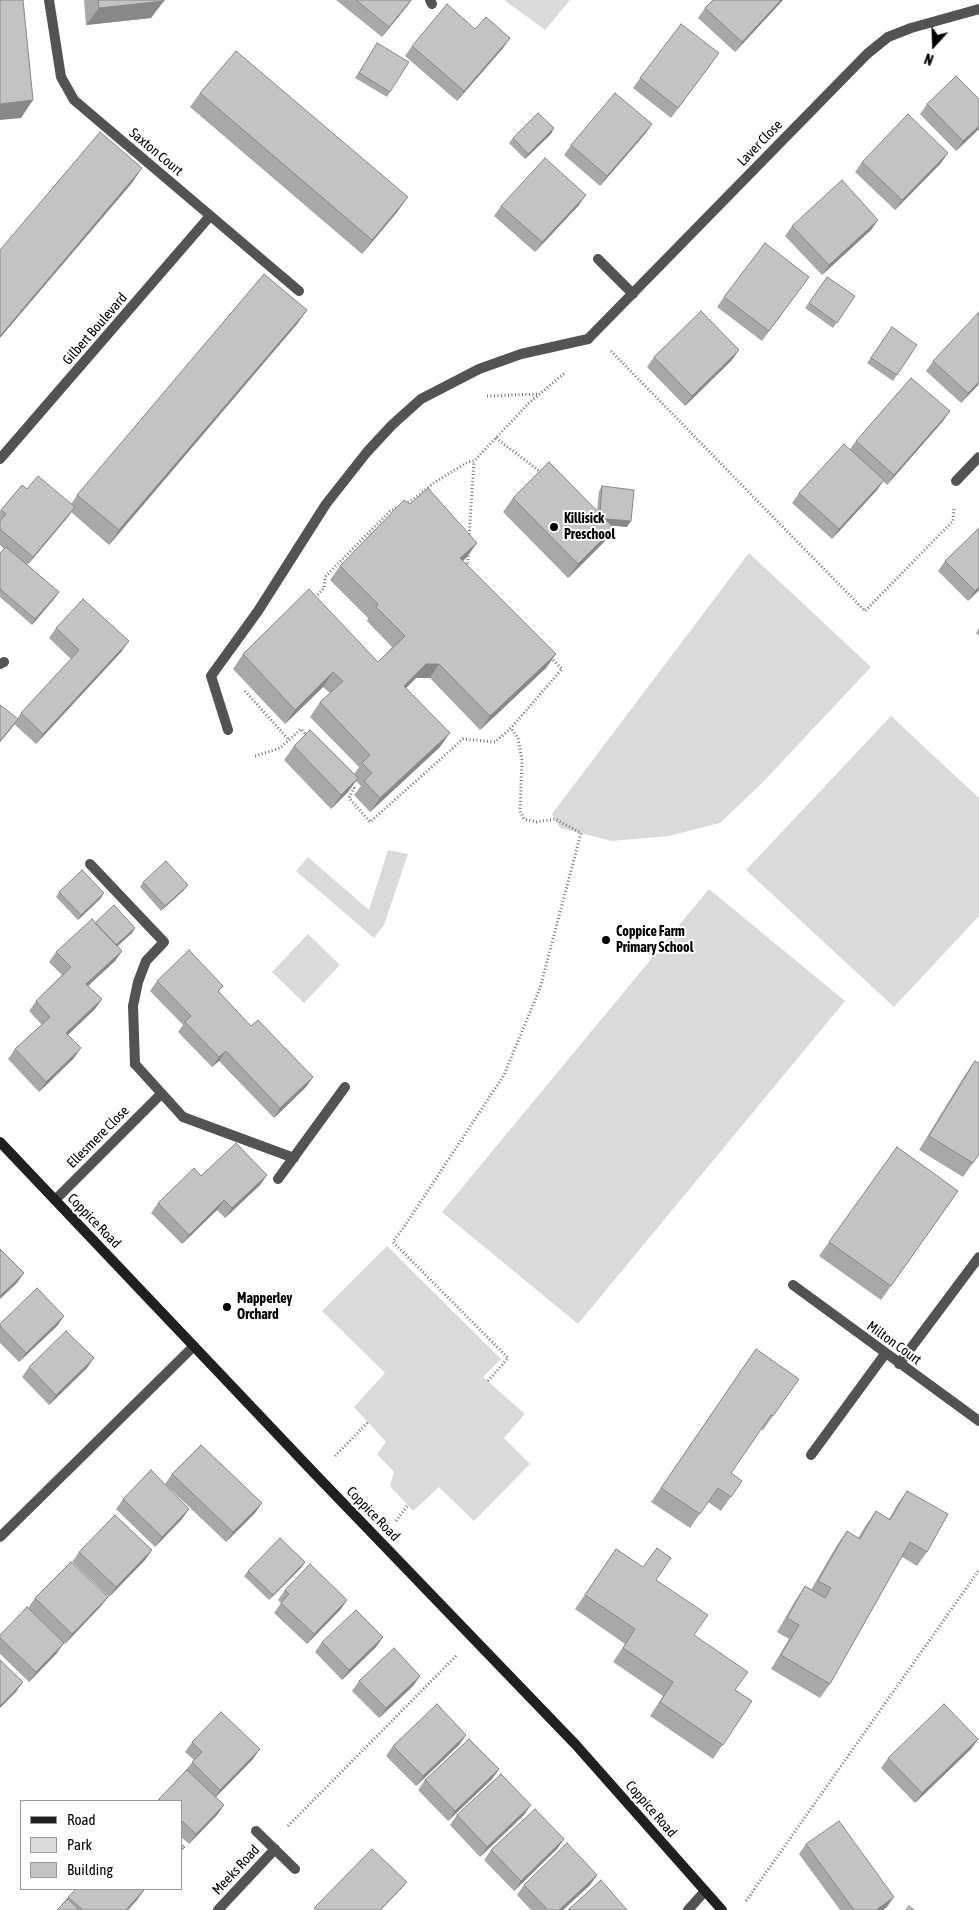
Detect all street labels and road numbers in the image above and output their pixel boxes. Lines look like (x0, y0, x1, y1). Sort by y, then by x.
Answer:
street label: Laver Close (734, 116, 786, 170)
street label: Saxton Court (126, 125, 186, 179)
street label: Gilbert Boulevard (59, 290, 131, 368)
street label: Ellesmere Close (63, 1102, 133, 1172)
street label: Coppice Road (64, 1190, 124, 1252)
street label: Milton Court (864, 1318, 924, 1368)
street label: Coppice Road (343, 1483, 403, 1545)
street label: Coppice Road (622, 1777, 680, 1841)
street label: Meeks Road (209, 1842, 263, 1898)

